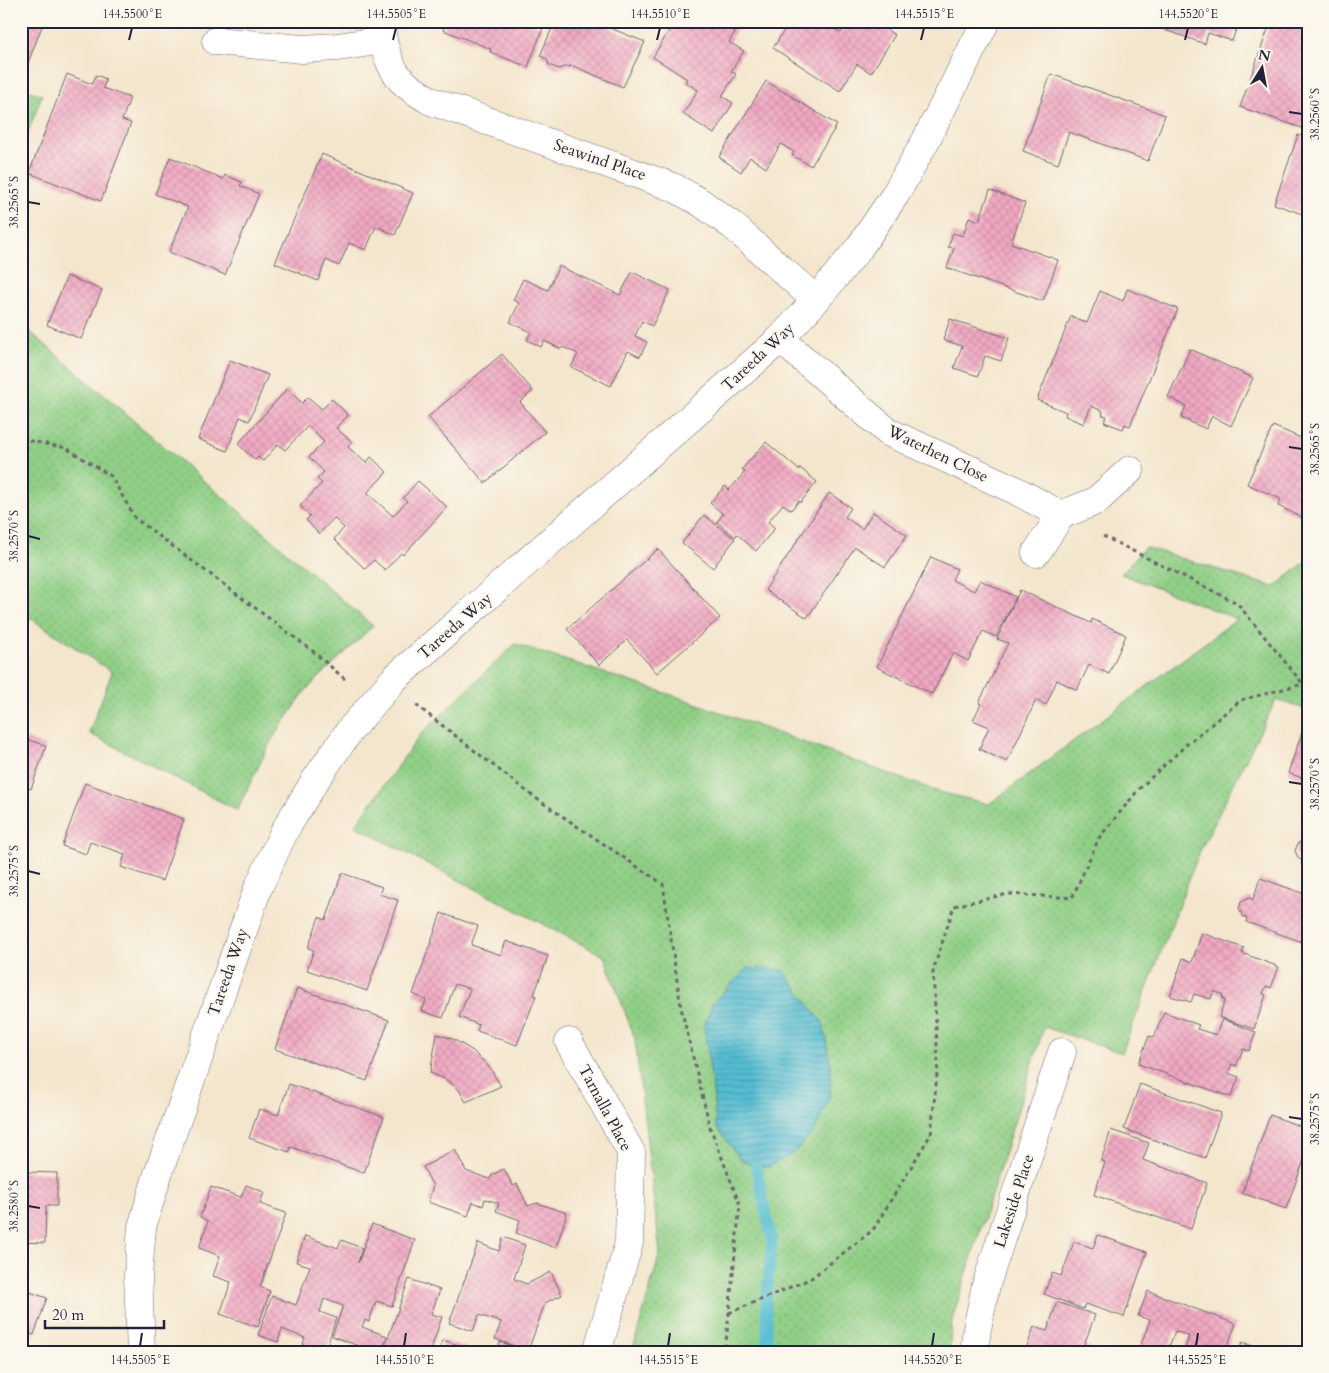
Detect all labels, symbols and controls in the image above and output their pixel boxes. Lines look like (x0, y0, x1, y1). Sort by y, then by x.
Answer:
text: 144.5500°E (102, 6, 162, 22)
text: 144.5505°E (366, 6, 426, 22)
text: 144.5510°E (630, 6, 690, 22)
text: 144.5515°E (894, 6, 954, 22)
text: 144.5520°E (1158, 6, 1218, 22)
north arrow (1236, 42, 1286, 92)
text: N (1257, 45, 1272, 66)
text: 38.2560°S (1307, 88, 1323, 140)
street label: Seawind Place (551, 134, 649, 186)
text: 38.2565°S (6, 176, 22, 228)
street label: Tareeda Way (717, 317, 799, 396)
street label: Waterhen Close (883, 420, 992, 488)
text: 38.2565°S (1307, 423, 1323, 475)
text: 38.2570°S (6, 510, 22, 562)
street label: Tareeda Way (413, 587, 497, 664)
text: 38.2570°S (1307, 758, 1323, 810)
text: 38.2575°S (6, 845, 22, 897)
street label: Tareeda Way (203, 925, 254, 1019)
street label: Tarnalla Place (573, 1061, 637, 1155)
text: 38.2575°S (1307, 1093, 1323, 1145)
street label: Lakeside Place (988, 1151, 1040, 1251)
text: 38.2580°S (6, 1180, 22, 1232)
scale bar (45, 1298, 164, 1330)
text: 20 m (52, 1305, 84, 1325)
text: 144.5505°E (110, 1352, 170, 1368)
text: 144.5510°E (374, 1352, 434, 1368)
text: 144.5515°E (638, 1352, 698, 1368)
text: 144.5520°E (902, 1352, 962, 1368)
text: 144.5525°E (1166, 1352, 1226, 1368)

